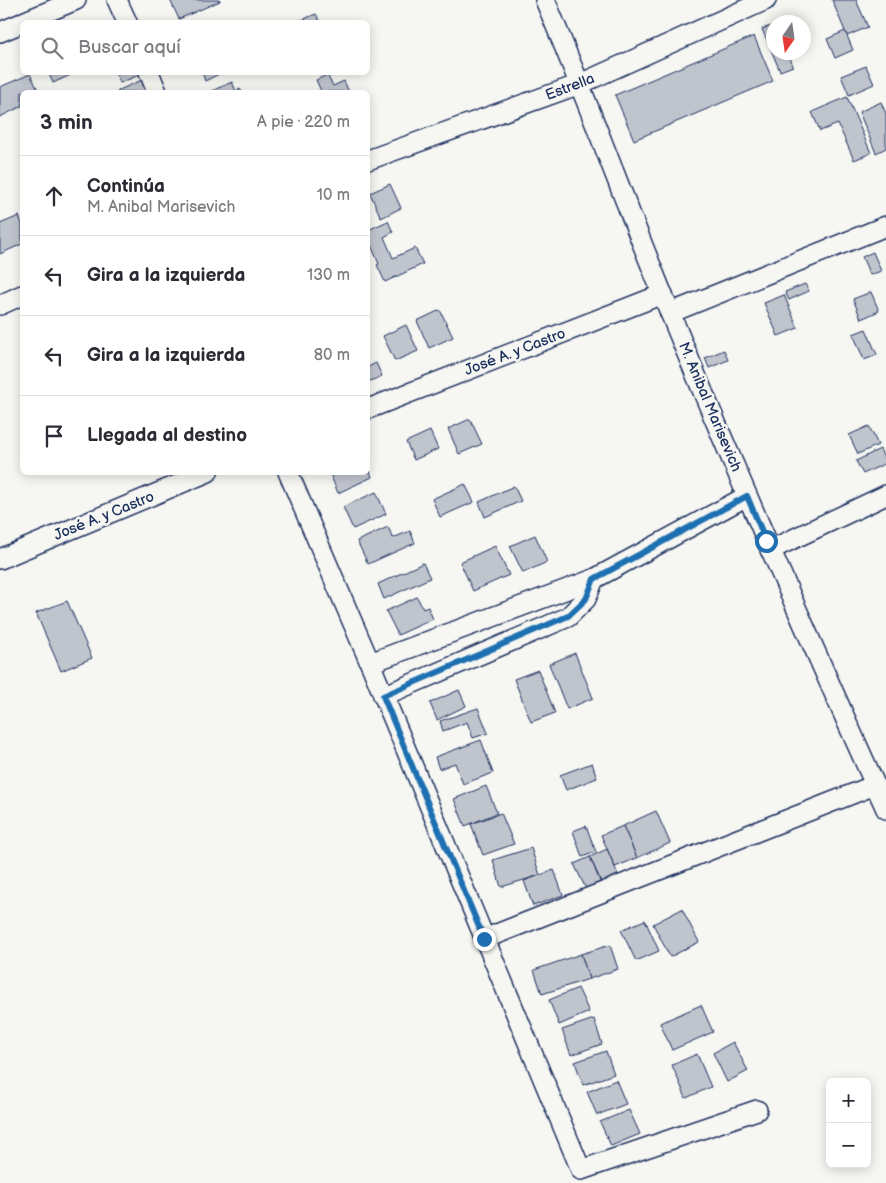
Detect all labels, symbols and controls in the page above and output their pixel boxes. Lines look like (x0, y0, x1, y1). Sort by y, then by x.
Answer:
north arrow (766, 15, 811, 60)
search box (20, 20, 370, 75)
icon: search (38, 34, 66, 62)
text: Buscar aquí (78, 36, 181, 59)
street label: Estrella (543, 69, 597, 105)
text: 3 min (40, 110, 93, 135)
text: A pie · 220 m (257, 113, 350, 132)
text: Continúa (87, 175, 165, 198)
icon: ahead (40, 182, 68, 210)
text: 10 m (317, 186, 350, 205)
text: M. Anibal Marisevich (87, 198, 235, 217)
icon: left (40, 262, 68, 290)
text: Gira a la izquierda (87, 264, 245, 287)
text: 130 m (307, 266, 350, 285)
street label: José A. y Castro (462, 324, 568, 380)
street label: M. Anibal Marisevich (674, 339, 746, 475)
icon: left (40, 342, 68, 370)
text: Gira a la izquierda (87, 344, 245, 367)
text: 80 m (314, 346, 350, 365)
icon: arrive (40, 422, 68, 450)
text: Llegada al destino (87, 424, 247, 447)
street label: José A. y Castro (51, 487, 157, 545)
route start (755, 530, 778, 553)
route end (473, 928, 496, 951)
map controls (826, 1078, 871, 1168)
button: + (826, 1078, 871, 1123)
button: − (826, 1123, 871, 1168)

